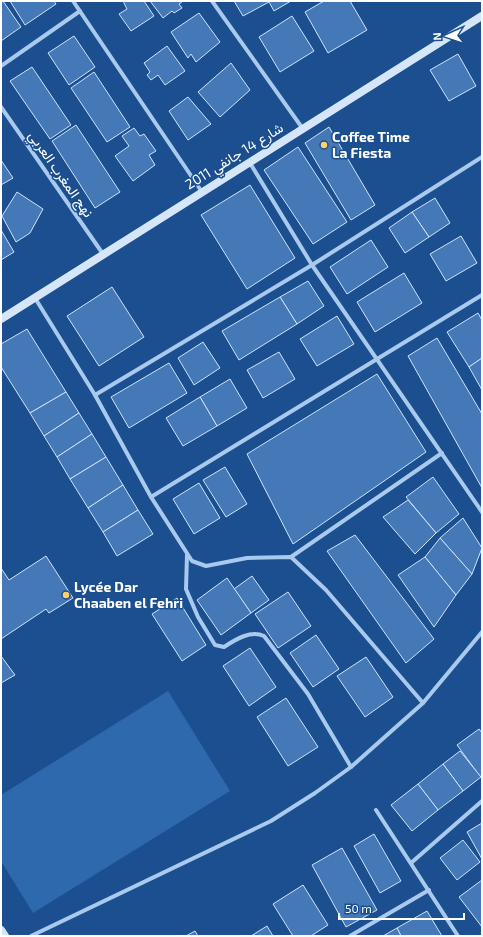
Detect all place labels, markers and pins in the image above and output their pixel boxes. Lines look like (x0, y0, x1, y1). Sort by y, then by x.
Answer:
place label: Coffee Time La Fiesta (332, 128, 410, 161)
marker: Coffee Time La Fiesta (319, 140, 329, 150)
place label: Lycée Dar Chaaben el Fehri (74, 578, 183, 611)
marker: Lycée Dar Chaaben el Fehri (61, 590, 71, 600)

